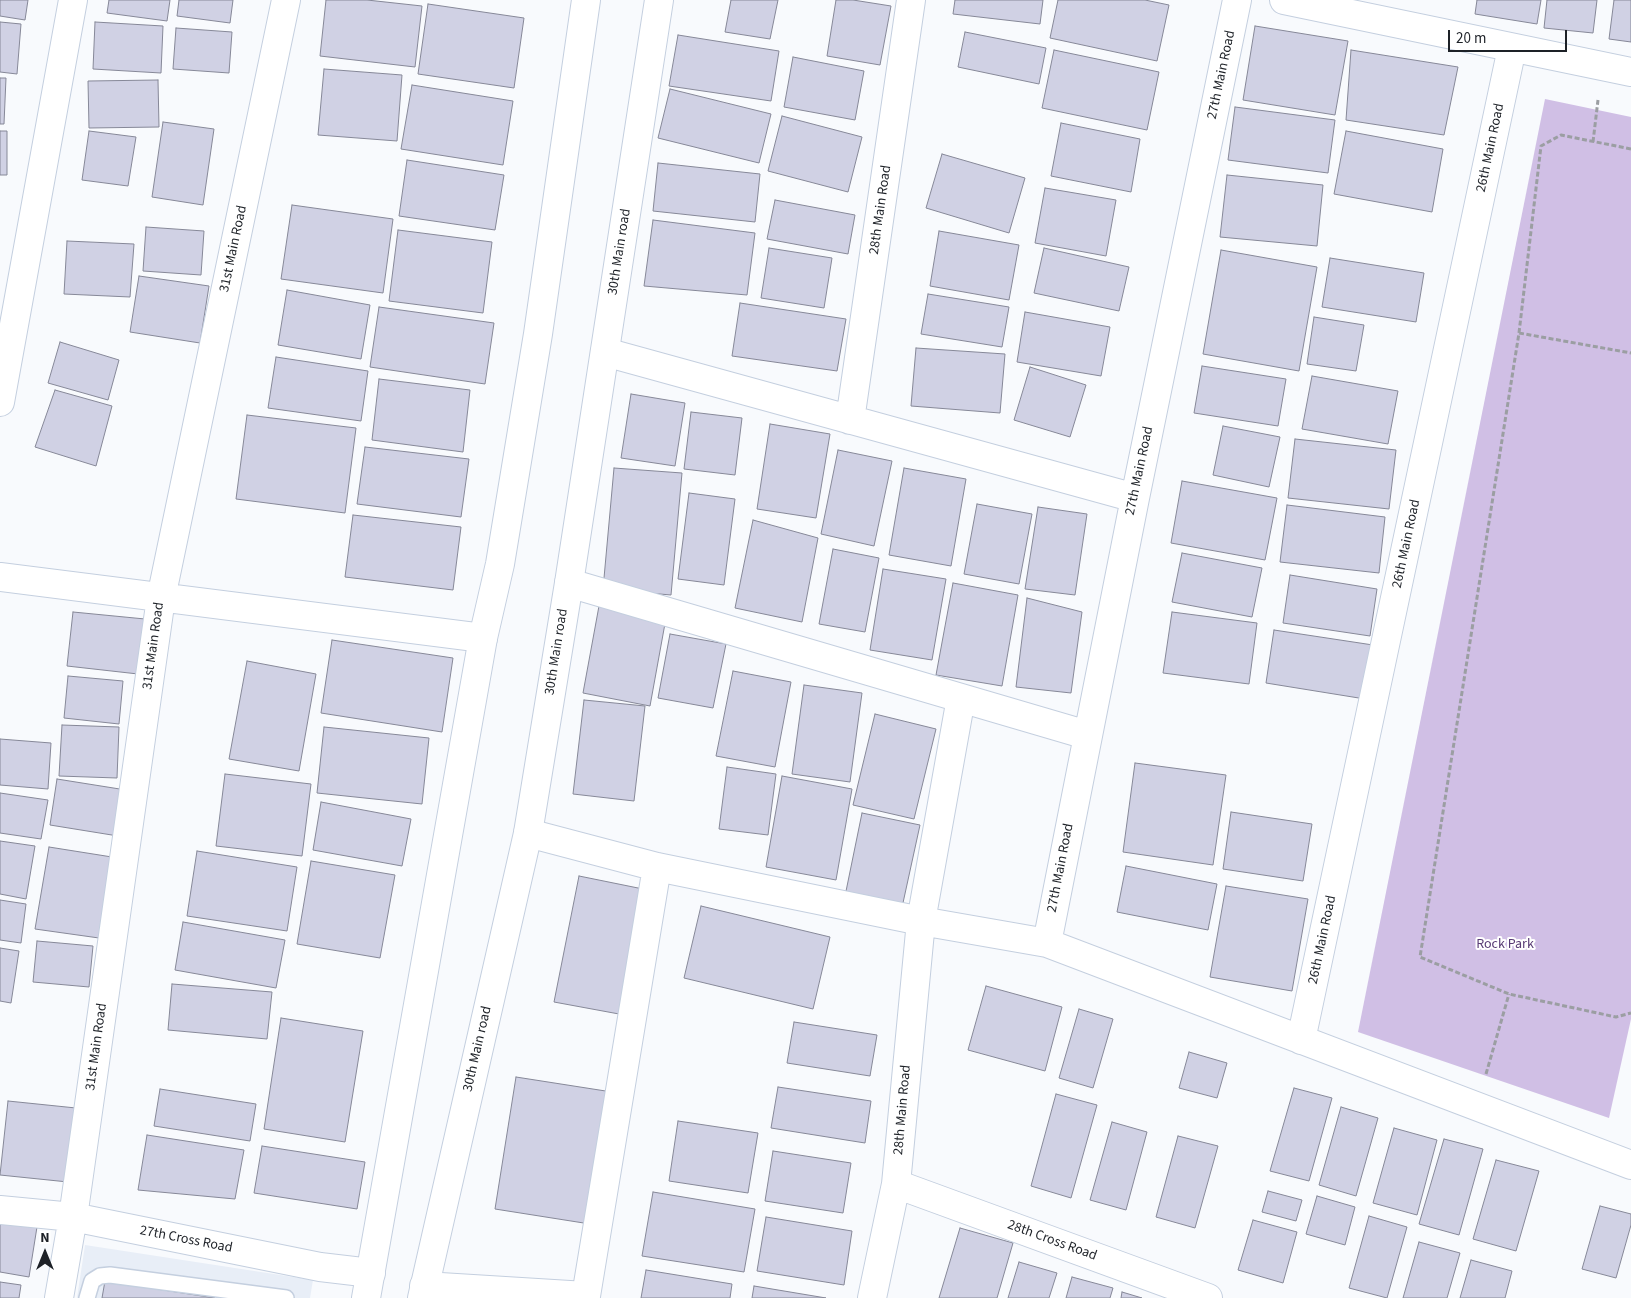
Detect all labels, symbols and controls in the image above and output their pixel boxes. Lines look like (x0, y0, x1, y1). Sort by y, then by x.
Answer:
scale bar (1451, 20, 1570, 52)
text: 20 m (1456, 28, 1486, 49)
street label: 27th Main Road (1204, 29, 1240, 121)
street label: 26th Main Road (1473, 102, 1509, 194)
street label: 28th Main Road (866, 164, 896, 256)
street label: 31st Main Road (217, 204, 251, 294)
street label: 30th Main road (605, 208, 635, 296)
street label: 27th Main Road (1122, 425, 1158, 517)
street label: 26th Main Road (1389, 498, 1425, 590)
street label: 31st Main Road (140, 601, 168, 691)
street label: 30th Main road (542, 608, 572, 696)
street label: 27th Main Road (1044, 822, 1078, 914)
street label: 26th Main Road (1305, 894, 1341, 986)
park label: Rock Park (1476, 937, 1534, 953)
street label: 31st Main Road (83, 1002, 111, 1092)
street label: 30th Main road (460, 1005, 496, 1093)
street label: 28th Main Road (891, 1064, 915, 1156)
street label: 28th Cross Road (1005, 1217, 1099, 1265)
street label: 27th Cross Road (138, 1223, 234, 1257)
north arrow (20, 1228, 70, 1278)
text: N (40, 1228, 50, 1248)

